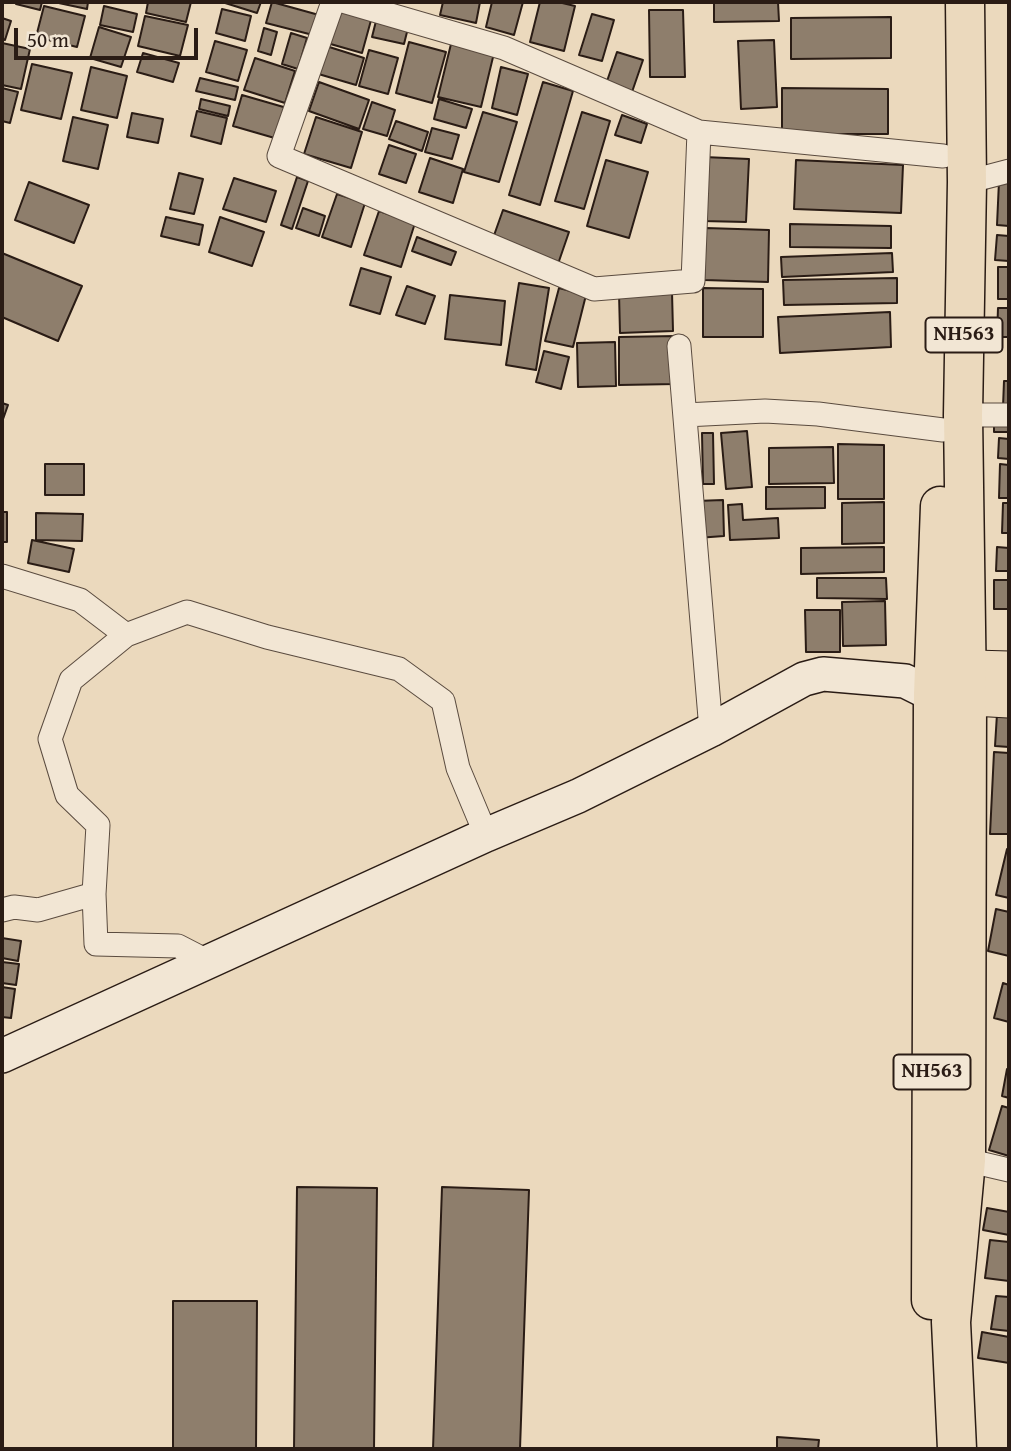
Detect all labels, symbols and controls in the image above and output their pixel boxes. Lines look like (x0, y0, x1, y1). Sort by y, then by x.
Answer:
scale bar (18, 14, 201, 58)
text: 50 m (27, 24, 69, 55)
road number: NH563 (926, 318, 1002, 352)
road number: NH563 (894, 1054, 970, 1090)

